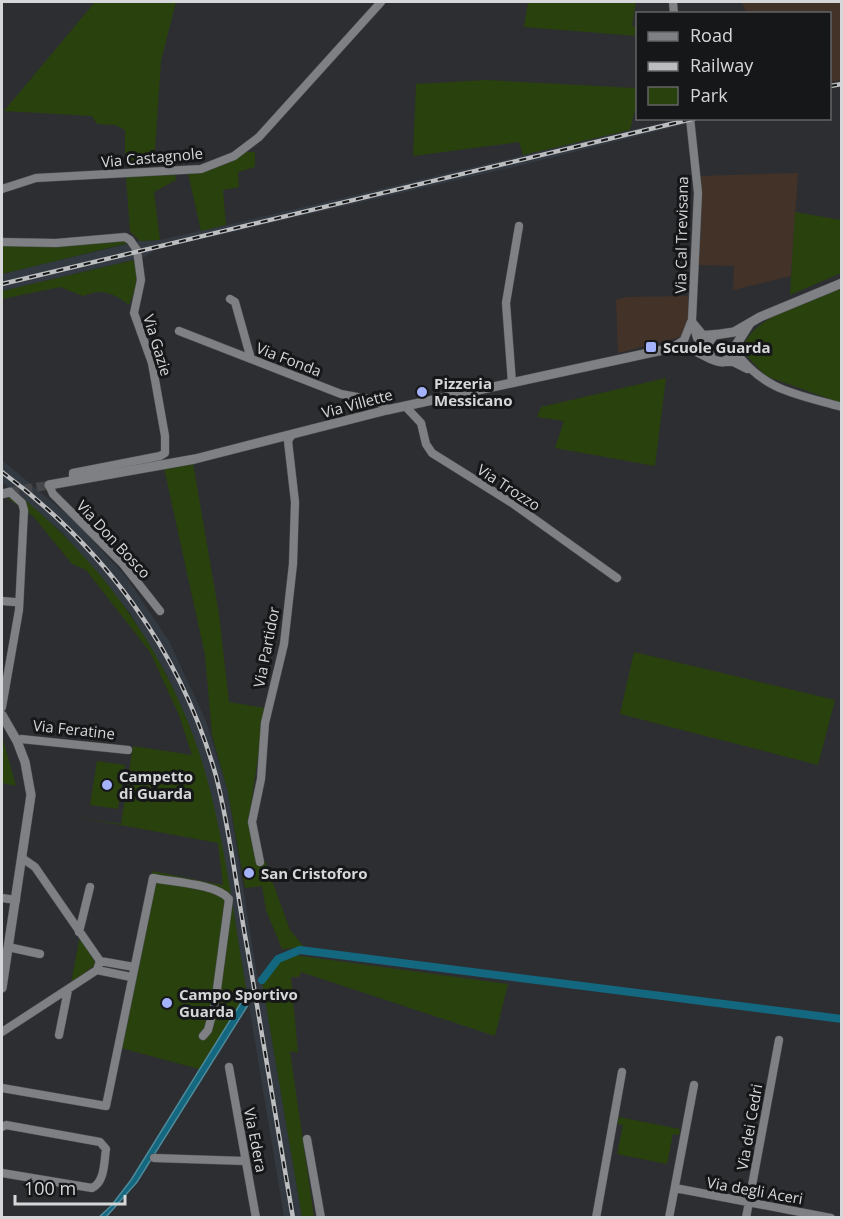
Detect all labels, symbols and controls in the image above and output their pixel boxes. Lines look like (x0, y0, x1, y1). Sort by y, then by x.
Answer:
legend (636, 12, 831, 120)
text: Road (690, 23, 733, 47)
text: Railway (690, 53, 754, 77)
text: Park (690, 83, 728, 107)
street label: Via Castagnole (100, 143, 204, 171)
street label: Via Cal Trevisana (670, 176, 692, 294)
street label: Via Gazie (139, 312, 177, 378)
street label: Via Fonda (253, 337, 325, 381)
place label: Scuole Guarda (663, 337, 771, 357)
marker: Scuole Guarda (644, 340, 658, 354)
place label: Pizzeria Messicano (434, 373, 512, 410)
street label: Via Villette (319, 384, 395, 422)
marker: Pizzeria Messicano (415, 385, 429, 399)
street label: Via Trozzo (474, 459, 544, 515)
street label: Via Don Bosco (73, 496, 155, 582)
street label: Via Partidor (248, 605, 284, 689)
street label: Via Feratine (32, 715, 116, 743)
place label: Campetto di Guarda (119, 766, 193, 803)
marker: Campetto di Guarda (100, 778, 114, 792)
place label: San Cristoforo (261, 863, 367, 883)
marker: San Cristoforo (242, 866, 256, 880)
place label: Campo Sportivo Guarda (179, 984, 298, 1021)
marker: Campo Sportivo Guarda (160, 996, 174, 1010)
street label: Via dei Cedri (732, 1082, 766, 1172)
street label: Via Edera (240, 1106, 272, 1174)
scale bar (15, 1168, 124, 1206)
street label: Via degli Aceri (705, 1172, 805, 1208)
text: 100 m (24, 1176, 76, 1200)

